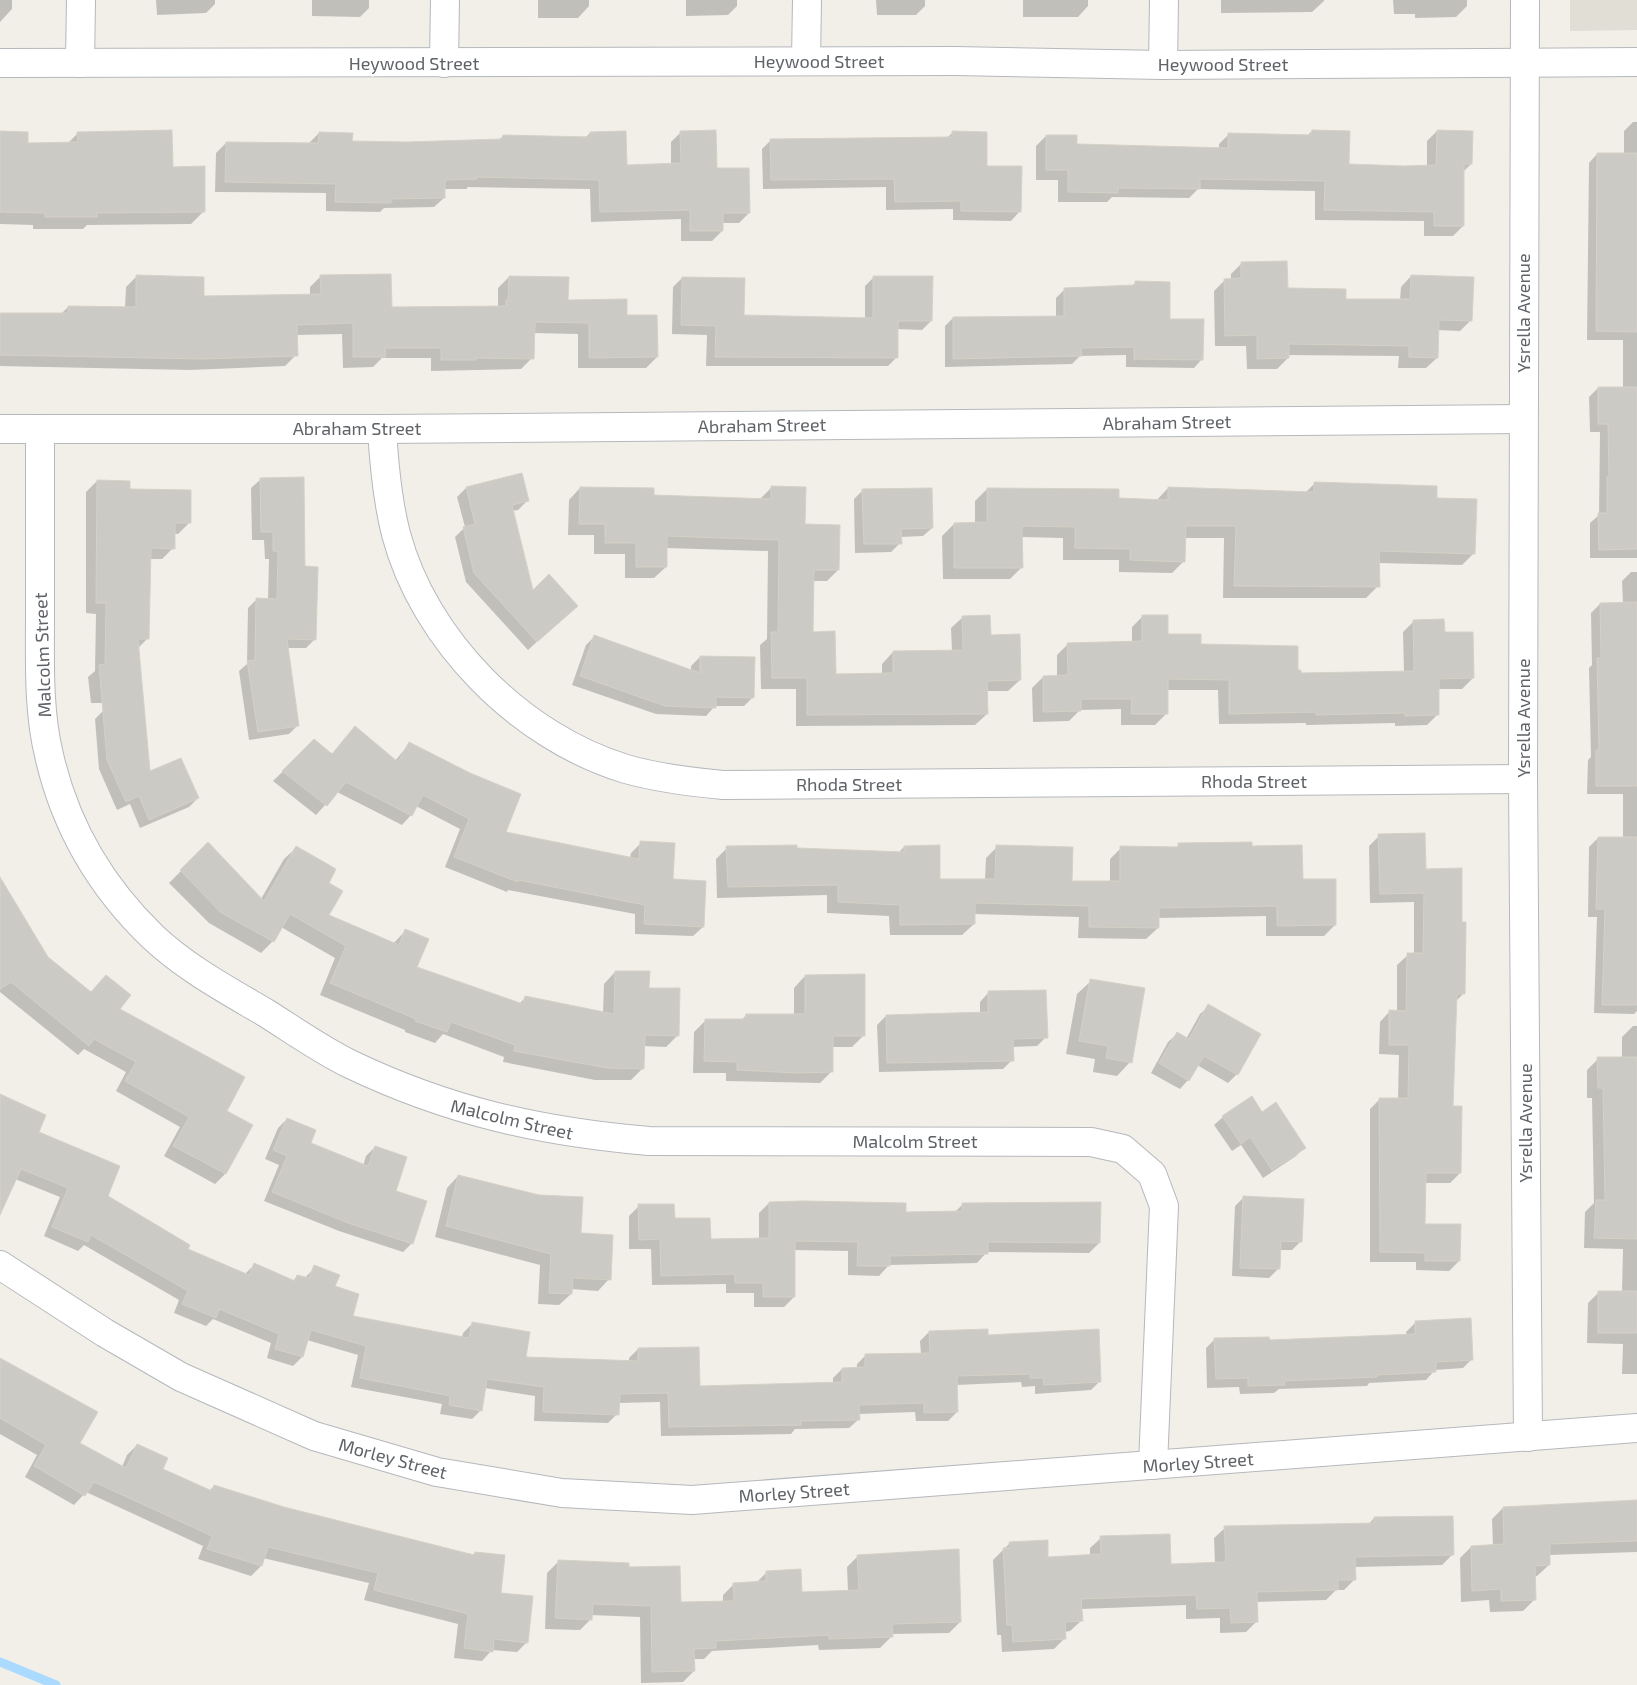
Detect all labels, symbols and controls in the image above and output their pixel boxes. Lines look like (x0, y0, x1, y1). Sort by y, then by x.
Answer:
street label: Heywood Street (754, 50, 885, 72)
street label: Heywood Street (349, 52, 480, 74)
street label: Heywood Street (1158, 53, 1289, 75)
street label: Ysrella Avenue (1512, 253, 1534, 373)
street label: Abraham Street (1102, 410, 1232, 434)
street label: Abraham Street (697, 413, 827, 437)
street label: Abraham Street (293, 417, 421, 439)
street label: Malcolm Street (29, 592, 55, 718)
street label: Ysrella Avenue (1512, 658, 1534, 778)
street label: Rhoda Street (1201, 770, 1307, 792)
street label: Rhoda Street (796, 773, 902, 795)
street label: Ysrella Avenue (1514, 1063, 1536, 1183)
street label: Malcolm Street (449, 1094, 576, 1144)
street label: Malcolm Street (852, 1130, 978, 1152)
street label: Morley Street (336, 1433, 450, 1483)
street label: Morley Street (1142, 1447, 1254, 1477)
street label: Morley Street (738, 1477, 850, 1507)

